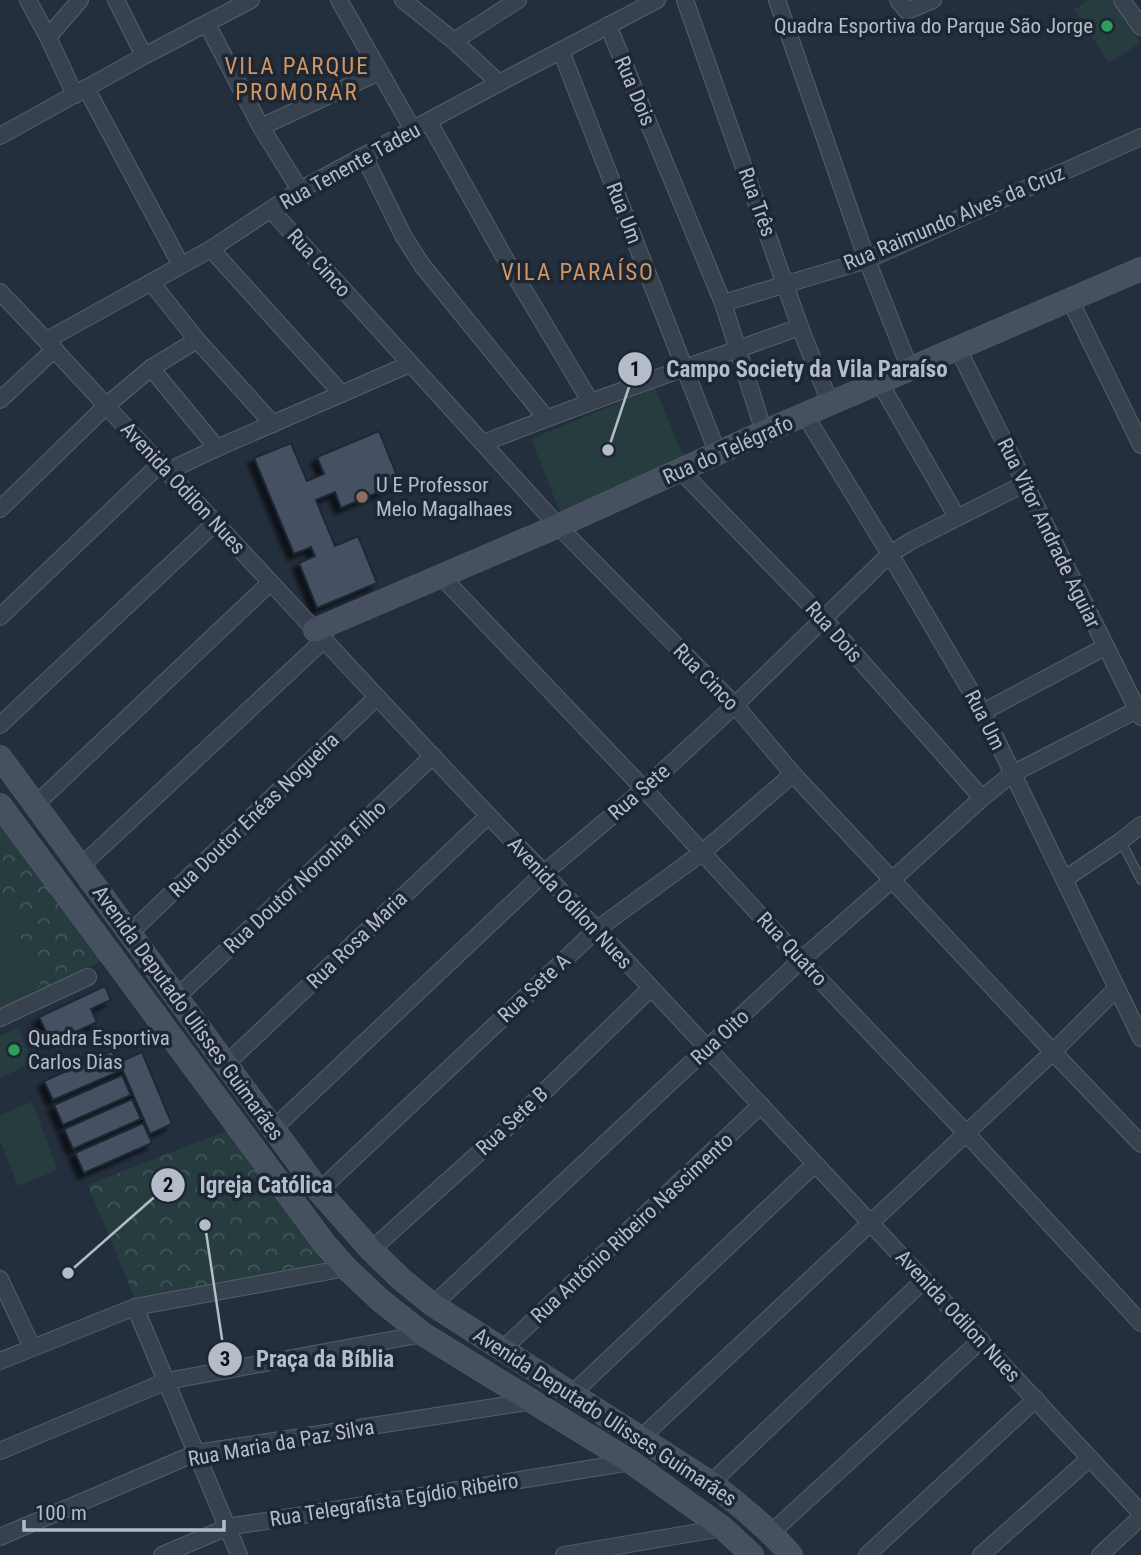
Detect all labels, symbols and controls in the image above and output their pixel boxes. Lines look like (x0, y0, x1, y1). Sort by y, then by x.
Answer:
place label: Quadra Esportiva do Parque São Jorge (774, 14, 1093, 38)
marker: Quadra Esportiva do Parque São Jorge (1099, 18, 1115, 34)
district label: VILA PARQUE PROMORAR (224, 53, 370, 106)
street label: Rua Dois (610, 53, 660, 129)
street label: Rua Tenente Tadeu (276, 118, 424, 214)
street label: Rua Raimundo Alves da Cruz (840, 161, 1068, 275)
street label: Rua Três (733, 164, 781, 240)
street label: Rua Um (601, 179, 647, 247)
street label: Rua Cinco (282, 224, 356, 302)
district label: VILA PARAÍSO (501, 258, 655, 286)
callout: Campo Society da Vila Paraíso (617, 347, 962, 391)
text: Campo Society da Vila Paraíso (666, 356, 948, 383)
text: 1 (630, 357, 640, 381)
street label: Rua do Telégrafo (659, 411, 797, 489)
street label: Avenida Odilon Nues (116, 417, 250, 559)
street label: Rua Vitor Andrade Aguiar (993, 434, 1105, 632)
place label: U E Professor Melo Magalhaes (376, 473, 513, 521)
marker: U E Professor Melo Magalhaes (354, 489, 370, 505)
street label: Rua Dois (801, 597, 867, 667)
street label: Rua Cinco (668, 639, 744, 715)
street label: Rua Um (960, 686, 1010, 754)
street label: Rua Doutor Enéas Nogueira (164, 728, 344, 902)
street label: Rua Sete (604, 759, 675, 825)
street label: Rua Doutor Noronha Filho (219, 796, 391, 958)
street label: Avenida Odilon Nues (503, 832, 637, 974)
street label: Avenida Deputado Ulisses Guimarães (88, 881, 288, 1145)
street label: Rua Rosa Maria (302, 886, 412, 994)
street label: Rua Quatro (752, 907, 832, 991)
street label: Rua Sete A (493, 949, 575, 1027)
street label: Rua Oito (686, 1004, 754, 1070)
place label: Quadra Esportiva Carlos Dias (28, 1026, 170, 1074)
marker: Quadra Esportiva Carlos Dias (6, 1042, 22, 1058)
street label: Rua Sete B (471, 1082, 553, 1160)
street label: Rua Antônio Ribeiro Nascimento (526, 1128, 738, 1328)
callout: Igreja Católica (150, 1163, 346, 1207)
text: Igreja Católica (199, 1172, 333, 1199)
text: 2 (163, 1173, 173, 1197)
street label: Avenida Odilon Nues (891, 1245, 1025, 1387)
street label: Avenida Deputado Ulisses Guimarães (469, 1323, 741, 1511)
callout: Praça da Bíblia (207, 1337, 408, 1381)
text: Praça da Bíblia (256, 1346, 394, 1373)
text: 3 (220, 1347, 230, 1371)
street label: Rua Maria da Paz Silva (186, 1415, 376, 1471)
street label: Rua Telegrafista Egídio Ribeiro (268, 1468, 520, 1532)
scale bar (24, 1488, 224, 1532)
text: 100 m (35, 1501, 87, 1525)

